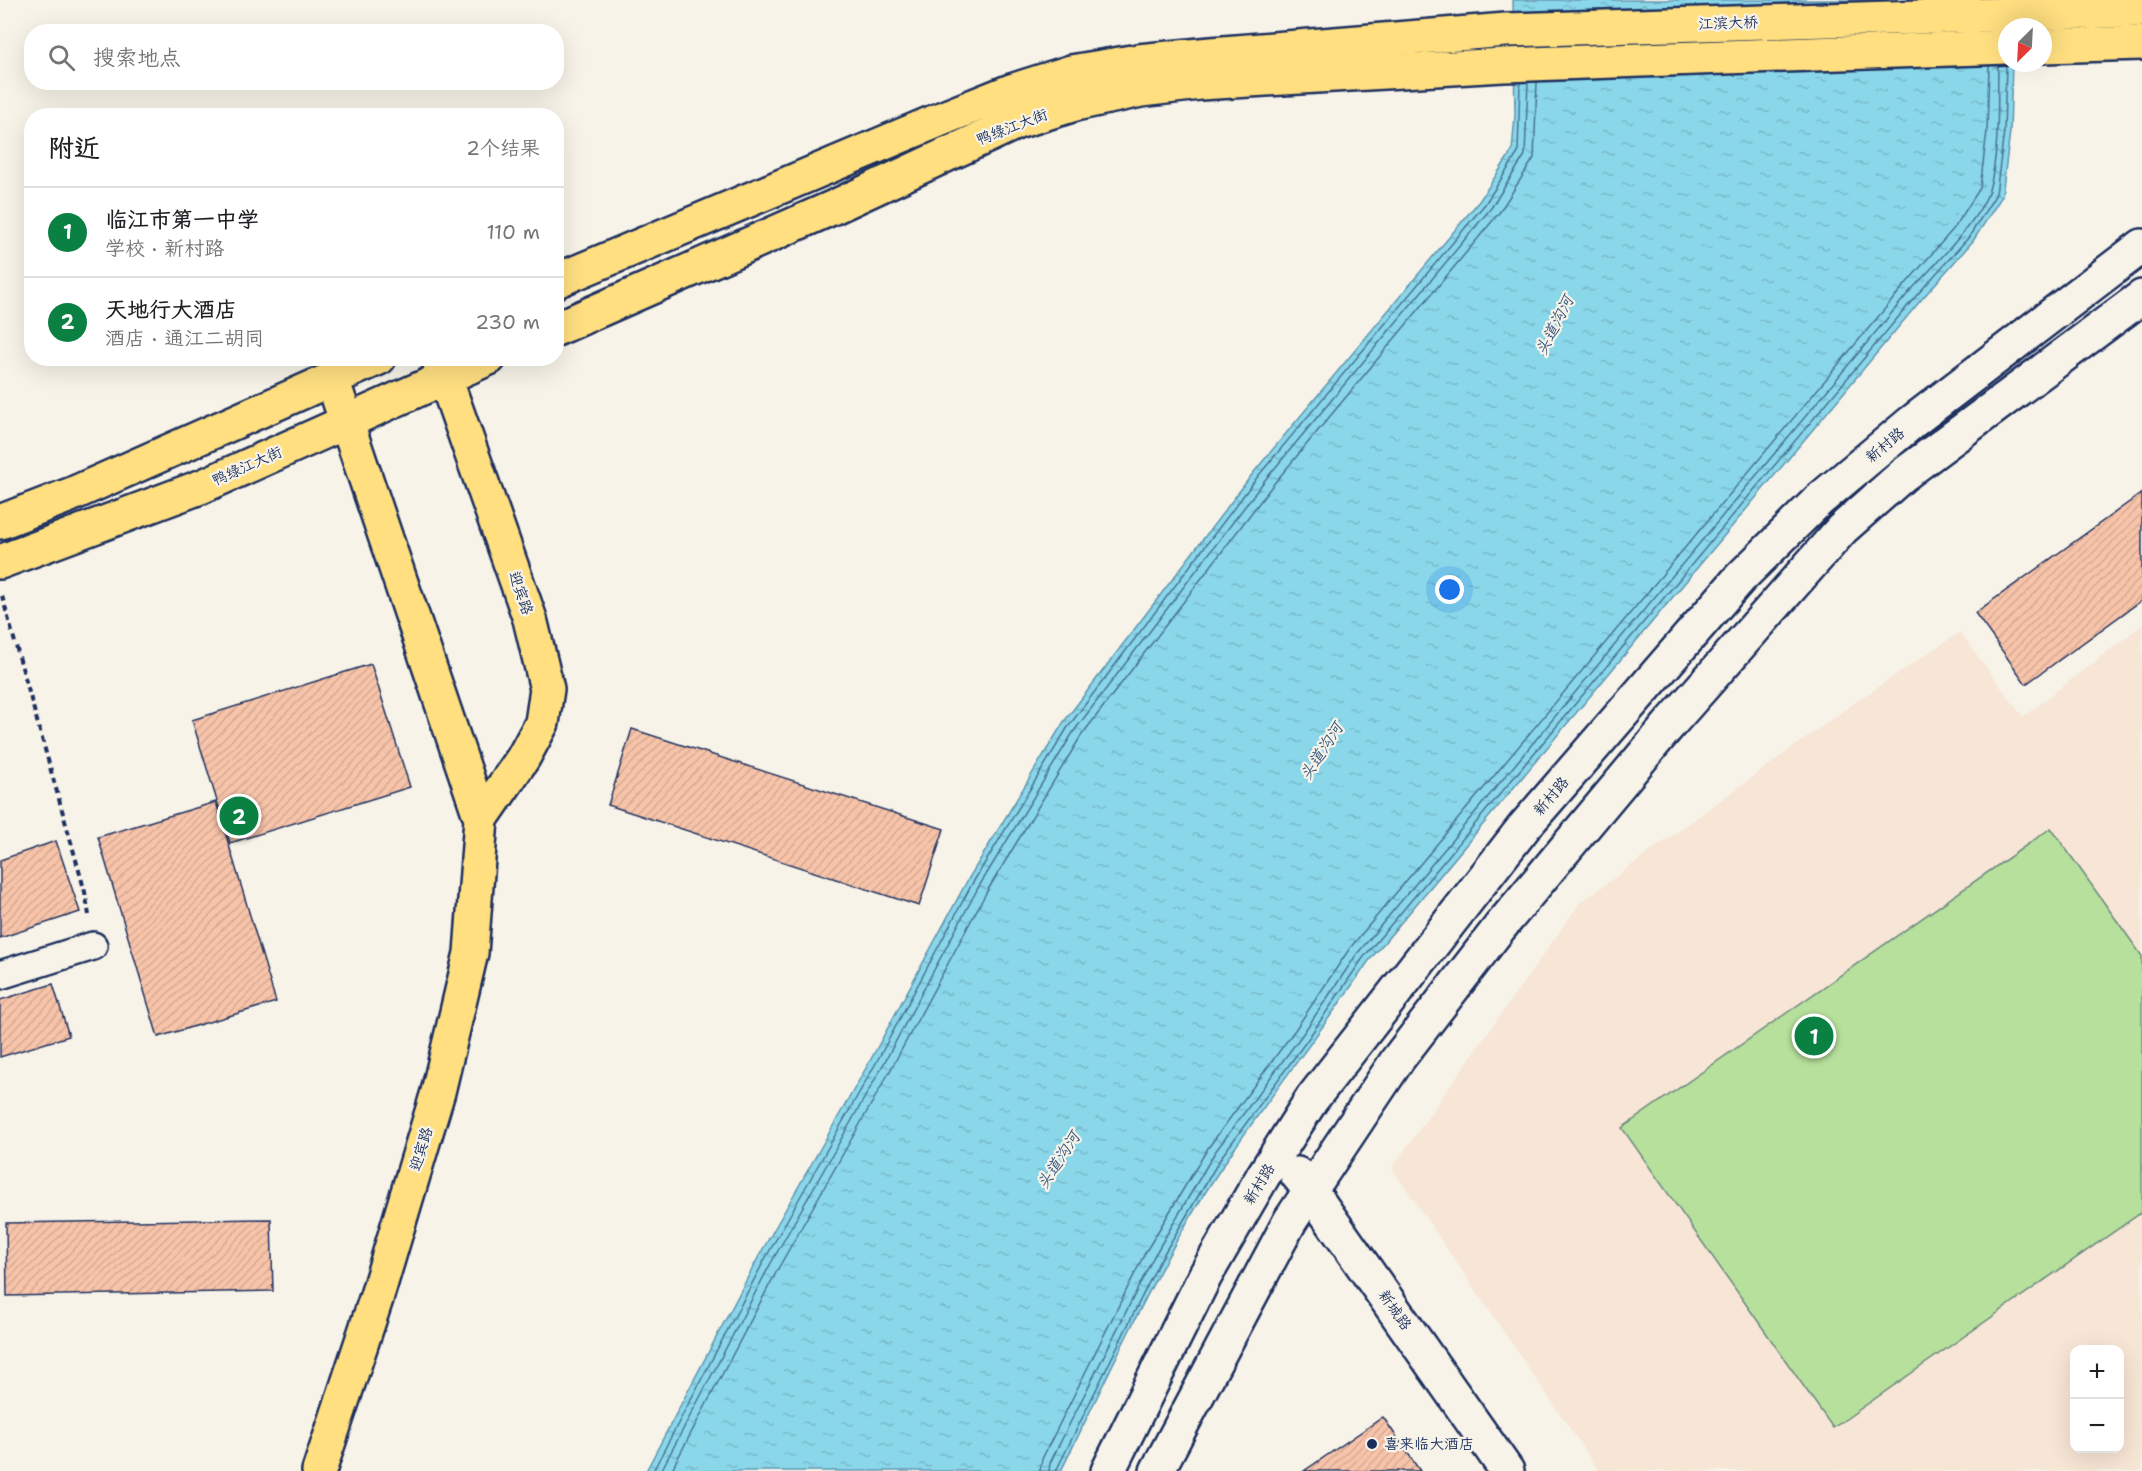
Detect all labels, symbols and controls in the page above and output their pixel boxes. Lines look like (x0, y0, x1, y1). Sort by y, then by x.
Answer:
street label: 江滨大桥 (1698, 12, 1758, 34)
north arrow (1998, 18, 2052, 72)
search box (24, 24, 564, 90)
icon: search (45, 41, 78, 74)
text: 搜索地点 (93, 43, 181, 72)
street label: 鸭绿江大街 (973, 104, 1051, 150)
text: 附近 (48, 130, 100, 165)
text: 2个结果 (466, 135, 540, 161)
text: 临江市第一中学 (105, 205, 259, 234)
text: 1 (63, 219, 72, 245)
text: 110 m (486, 219, 540, 245)
text: 学校 · 新村路 (105, 235, 224, 261)
water label: 头道沟河 (1531, 289, 1580, 359)
text: 天地行大酒店 (105, 295, 237, 324)
text: 2 (61, 309, 75, 335)
text: 230 m (475, 309, 540, 335)
text: 酒店 · 通江二胡同 (105, 325, 264, 351)
street label: 新村路 (1861, 423, 1909, 467)
street label: 鸭绿江大街 (209, 442, 285, 490)
street label: 迎宾路 (504, 568, 538, 618)
your location (1435, 575, 1464, 604)
water label: 头道沟河 (1295, 716, 1349, 784)
street label: 新村路 (1529, 772, 1573, 820)
pin: 2 (220, 794, 258, 838)
pin: 1 (1794, 1014, 1834, 1058)
street label: 迎宾路 (405, 1125, 437, 1173)
water label: 头道沟河 (1032, 1125, 1086, 1193)
street label: 新村路 (1239, 1160, 1279, 1208)
street label: 新城路 (1374, 1286, 1416, 1334)
map controls (2070, 1345, 2124, 1453)
button: + (2070, 1345, 2124, 1399)
button: − (2070, 1399, 2124, 1453)
place label: 喜来临大酒店 (1384, 1434, 1474, 1454)
marker: 喜来临大酒店 (1365, 1437, 1379, 1451)

